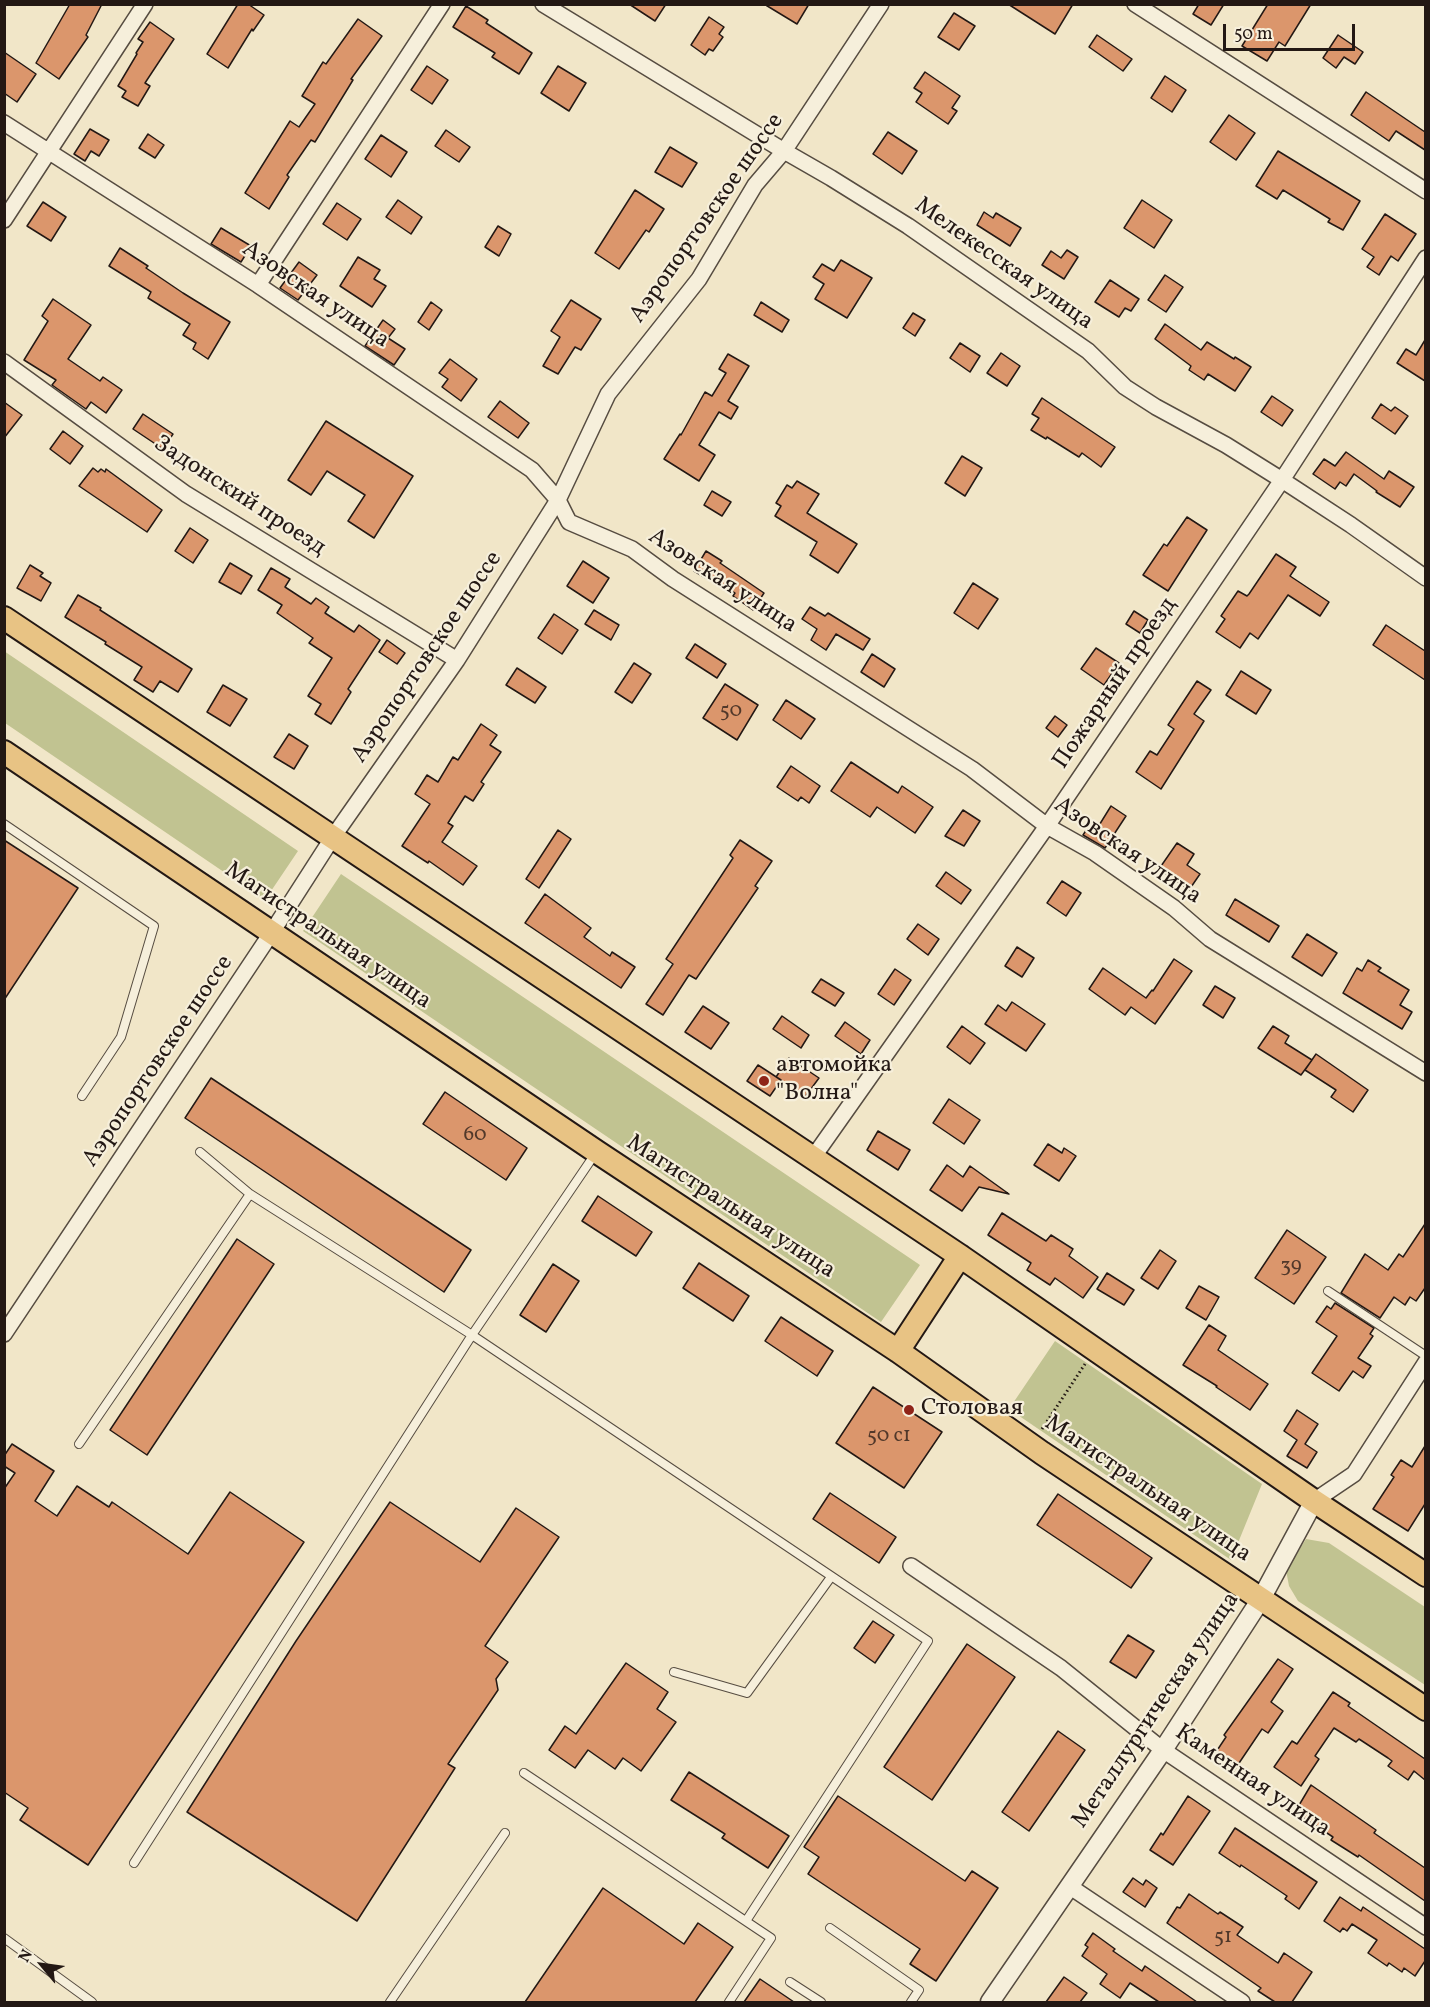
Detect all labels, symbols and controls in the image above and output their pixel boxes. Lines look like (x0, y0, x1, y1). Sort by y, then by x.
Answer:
scale bar (1226, 12, 1358, 50)
text: 50 m (1234, 22, 1273, 47)
street label: Аэропортовское шоссе (625, 109, 791, 329)
street label: Мелекесская улица (908, 192, 1098, 338)
street label: Азовская улица (236, 236, 394, 356)
street label: Задонский проезд (147, 430, 331, 564)
street label: Азовская улица (642, 523, 802, 641)
street label: Аэропортовское шоссе (346, 547, 510, 769)
street label: Пожарный проезд (1048, 593, 1184, 775)
house number: 50 (720, 699, 742, 725)
street label: Азовская улица (1048, 792, 1206, 912)
street label: Магистральная улица (218, 857, 436, 1017)
street label: Аэропортовское шоссе (77, 951, 241, 1173)
place label: автомойка "Волна" (776, 1053, 892, 1109)
marker: автомойка "Волна" (757, 1074, 771, 1088)
house number: 60 (463, 1123, 487, 1149)
street label: Магистральная улица (620, 1130, 840, 1286)
house number: 39 (1280, 1254, 1302, 1280)
place label: Столовая (921, 1396, 1023, 1424)
marker: Столовая (902, 1403, 916, 1417)
street label: Магистральная улица (1038, 1410, 1256, 1570)
house number: 50 с1 (867, 1424, 911, 1450)
street label: Металлургическая улица (1067, 1587, 1247, 1835)
street label: Каменная улица (1169, 1719, 1335, 1845)
house number: 51 (1214, 1925, 1232, 1951)
north arrow (12, 1935, 72, 1995)
text: N (14, 1946, 39, 1967)

